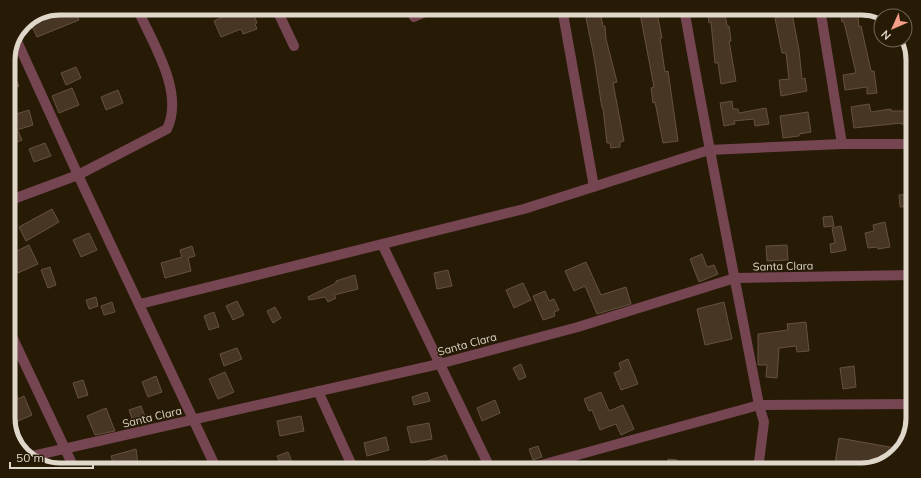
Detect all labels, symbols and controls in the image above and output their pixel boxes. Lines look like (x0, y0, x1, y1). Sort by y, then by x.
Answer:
north arrow (873, 8, 913, 48)
text: N (878, 27, 894, 43)
street label: Santa Clara (753, 258, 813, 274)
street label: Santa Clara (436, 329, 498, 359)
street label: Santa Clara (121, 403, 183, 431)
scale bar (10, 444, 93, 470)
text: 50 m (16, 450, 44, 465)

